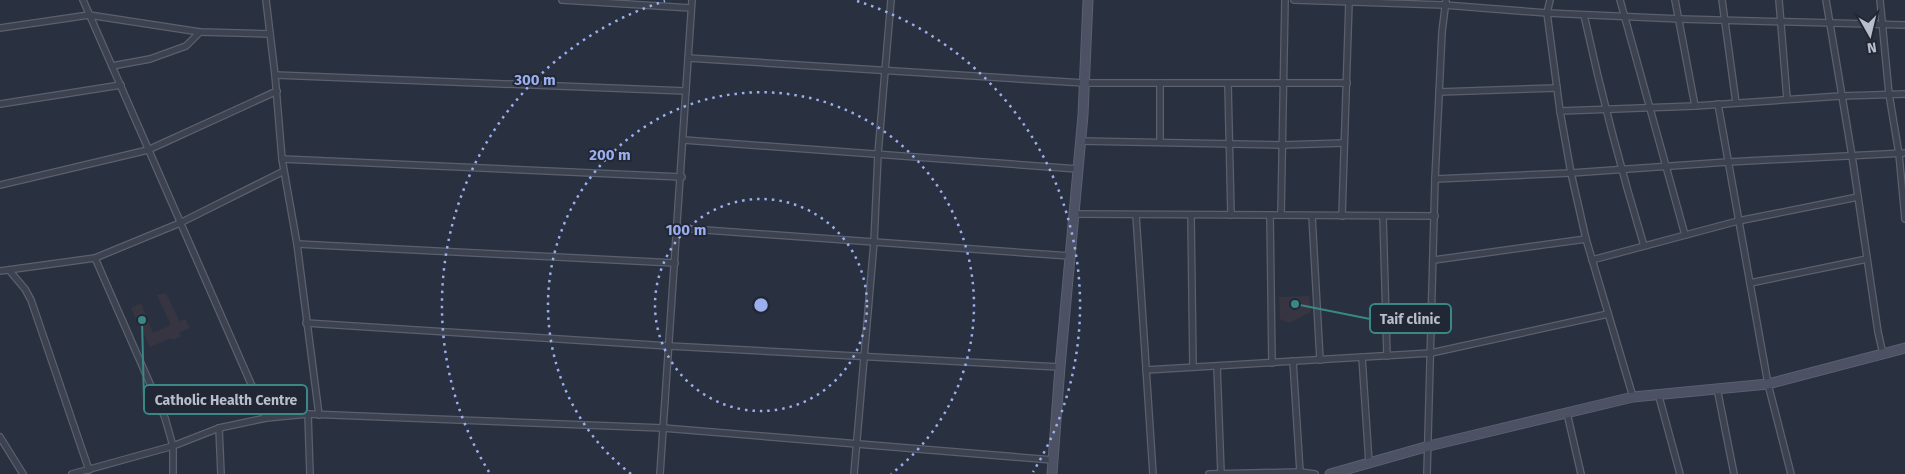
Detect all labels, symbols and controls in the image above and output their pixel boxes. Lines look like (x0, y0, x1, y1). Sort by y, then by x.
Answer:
north arrow (1845, 10, 1895, 60)
text: N (1866, 38, 1878, 56)
text: 300 m (513, 71, 556, 89)
text: 200 m (589, 146, 631, 164)
text: 100 m (666, 221, 706, 239)
centre of rings (752, 296, 770, 314)
callout: Taif clinic (1370, 304, 1451, 333)
text: Taif clinic (1380, 311, 1440, 328)
callout: Catholic Health Centre (144, 385, 307, 414)
text: Catholic Health Centre (155, 392, 298, 409)

